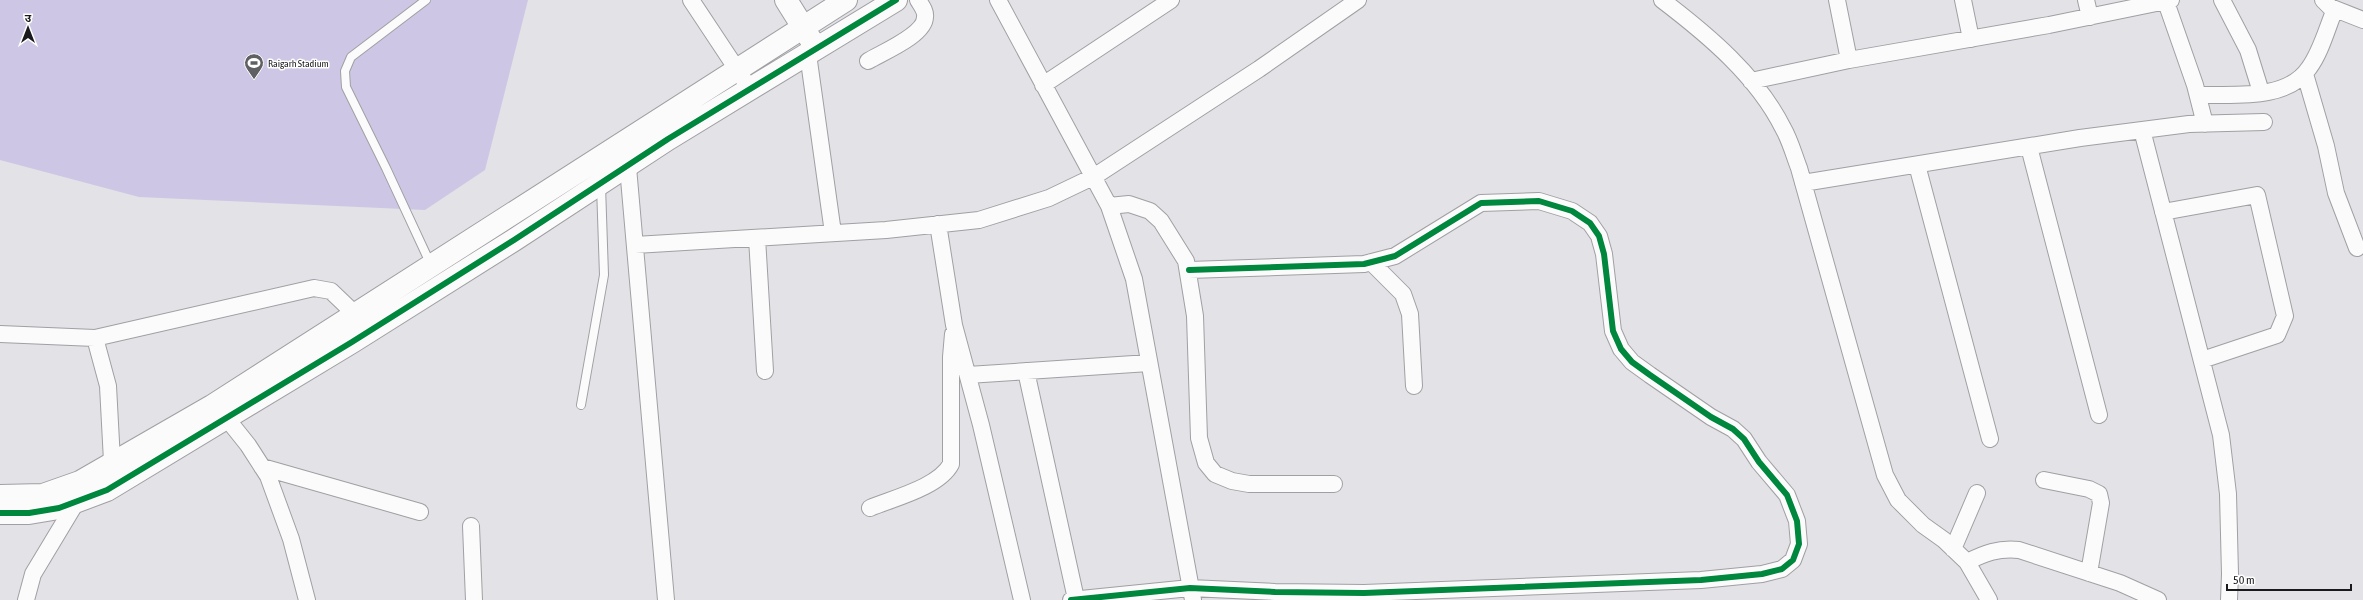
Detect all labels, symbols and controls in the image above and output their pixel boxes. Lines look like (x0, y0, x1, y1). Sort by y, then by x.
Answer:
north arrow (8, 8, 48, 48)
text: उ (25, 12, 32, 24)
sports icon: Raigarh Stadium (243, 52, 265, 80)
place label: Raigarh Stadium (268, 58, 329, 69)
scale bar (2227, 566, 2351, 592)
text: 50 m (2233, 573, 2255, 587)

